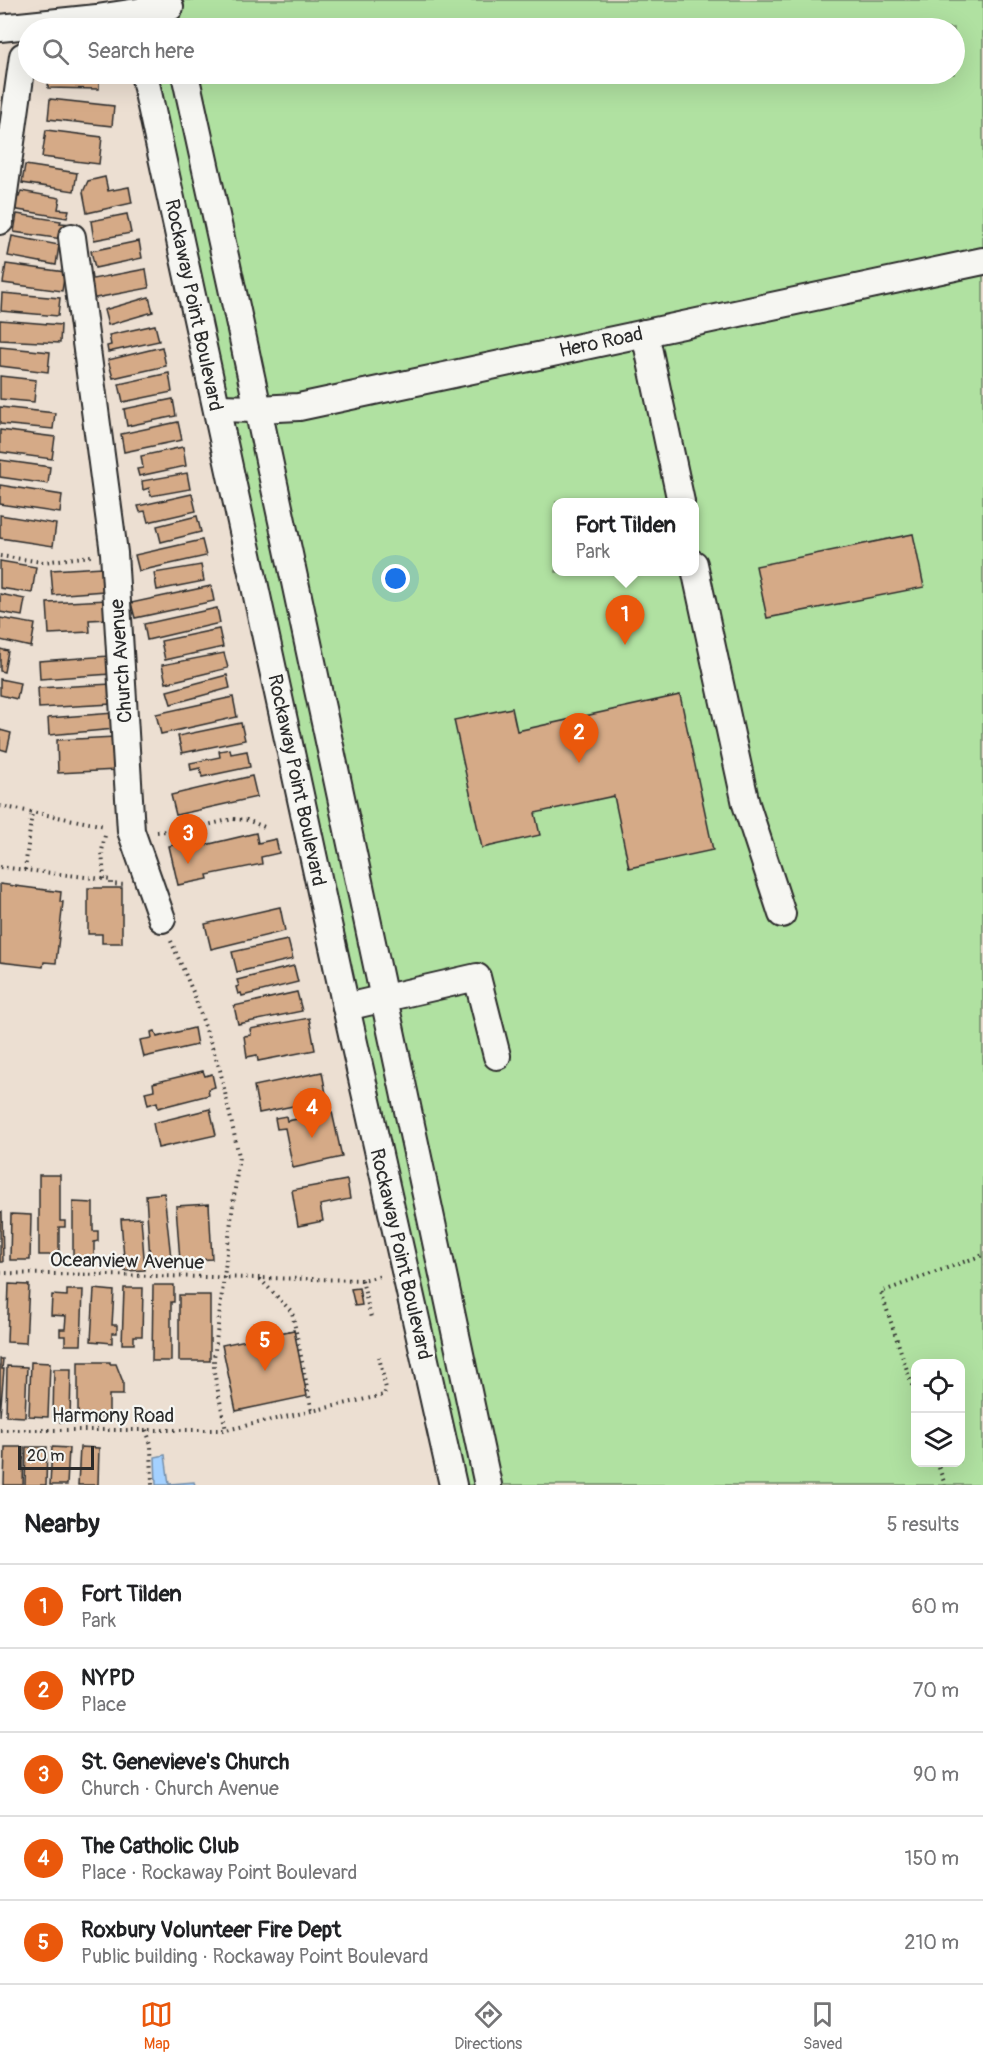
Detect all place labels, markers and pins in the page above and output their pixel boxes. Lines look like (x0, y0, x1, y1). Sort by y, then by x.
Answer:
pin: 1 (606, 596, 644, 645)
pin: 2 (560, 714, 598, 763)
pin: 3 (168, 814, 207, 864)
pin: 4 (292, 1088, 332, 1138)
pin: 5 (246, 1322, 284, 1371)

